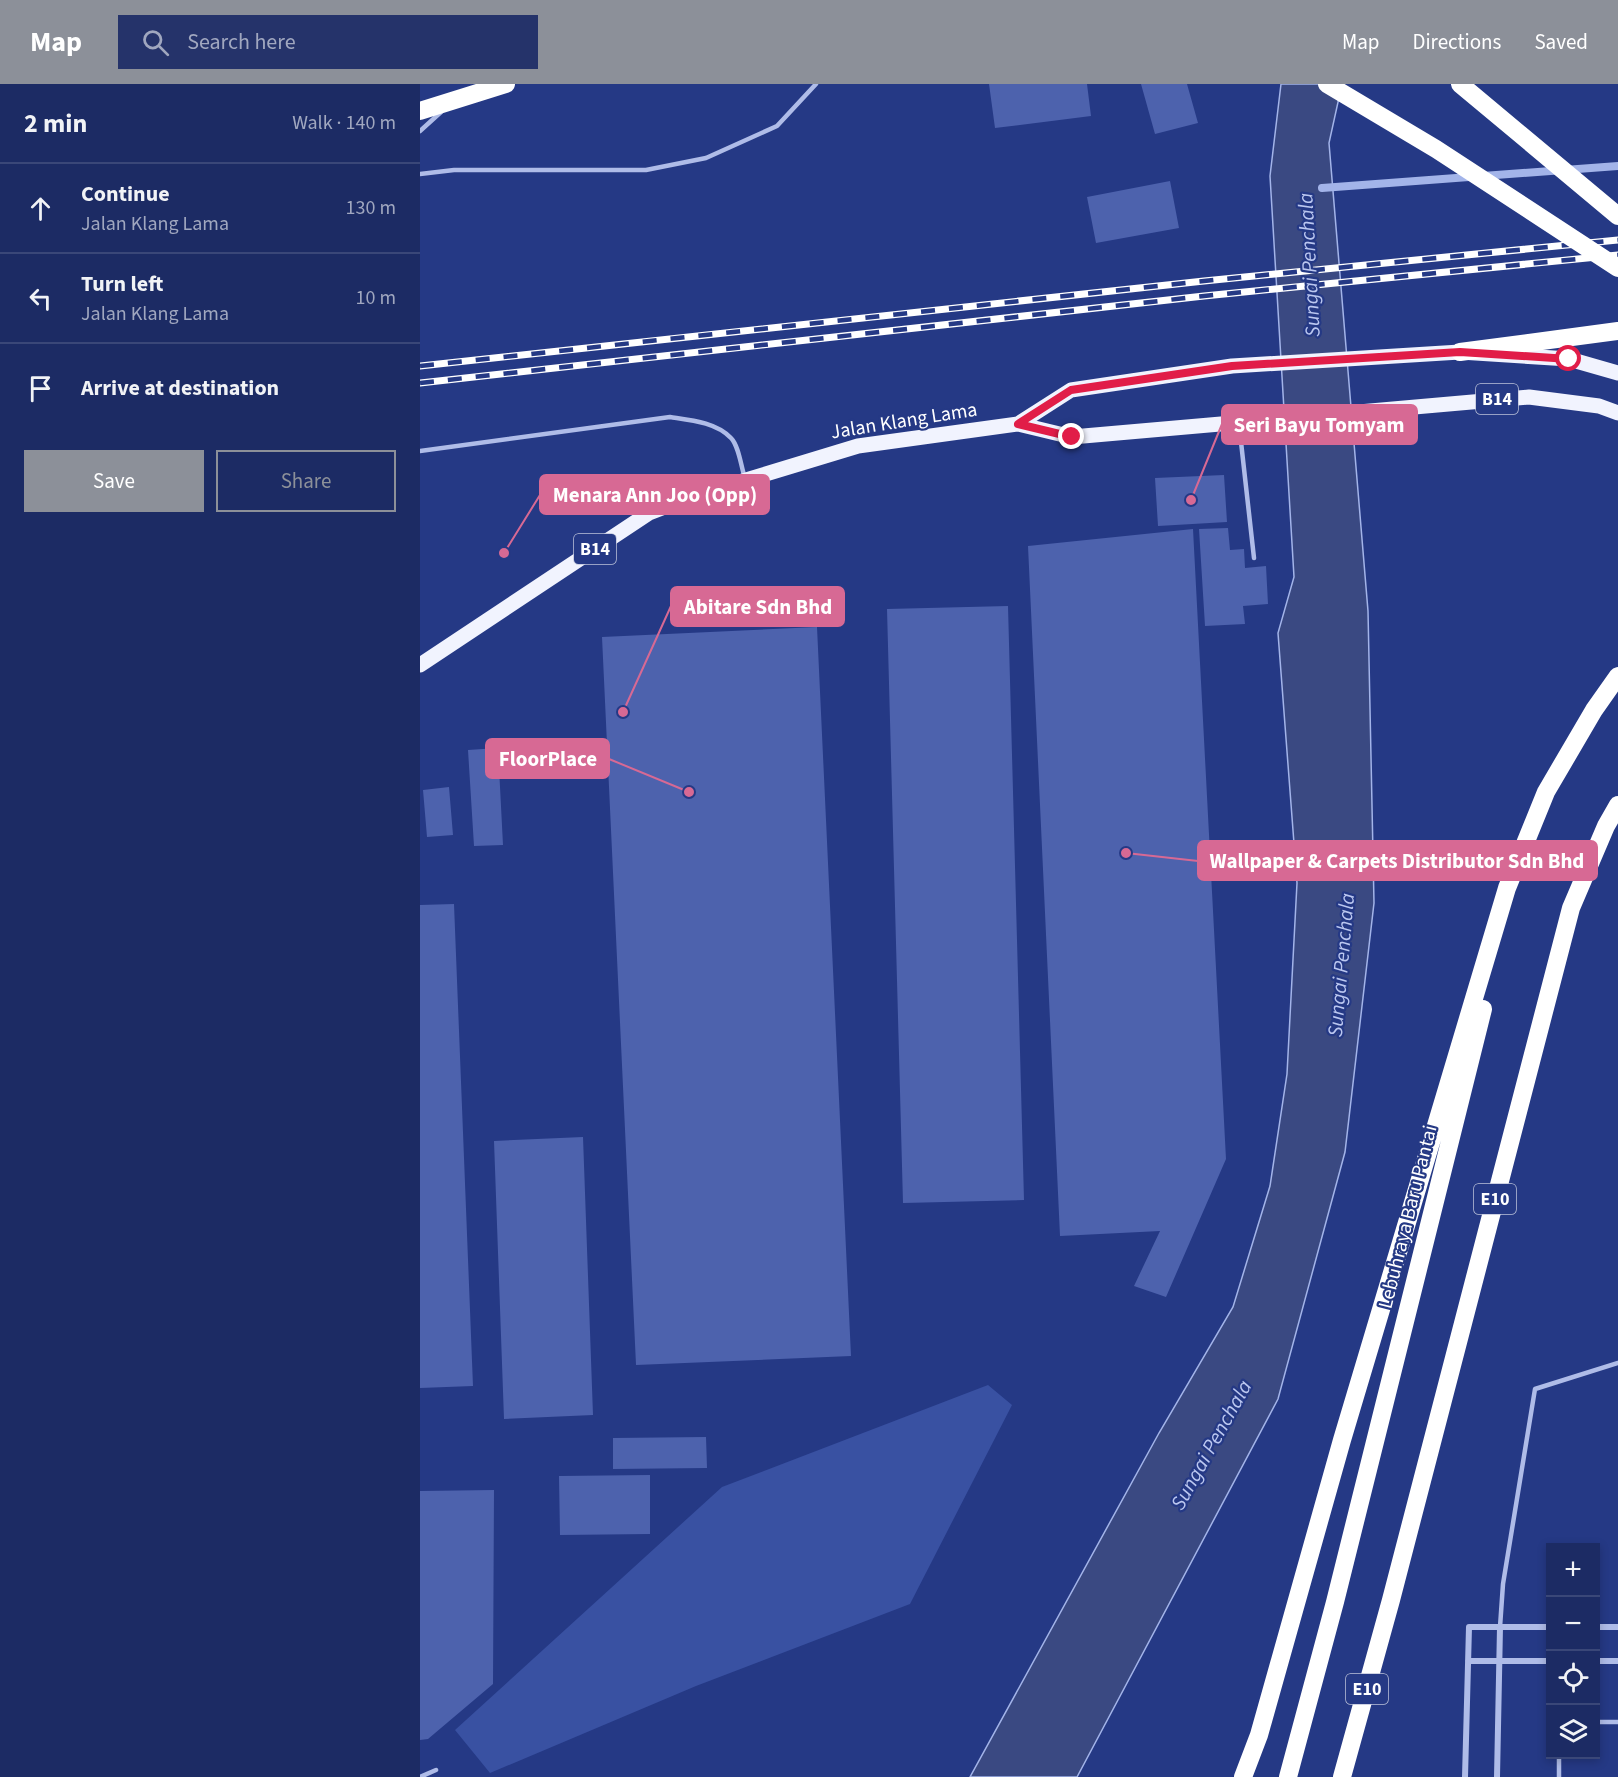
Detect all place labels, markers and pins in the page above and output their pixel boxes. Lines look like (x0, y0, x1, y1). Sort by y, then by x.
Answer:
callout: Seri Bayu Tomyam (1222, 405, 1417, 444)
callout: Menara Ann Joo (Opp) (540, 475, 769, 514)
callout: Abitare Sdn Bhd (671, 587, 844, 626)
callout: FloorPlace (486, 739, 609, 778)
callout: Wallpaper & Carpets Distributor Sdn Bhd (1198, 841, 1597, 880)

